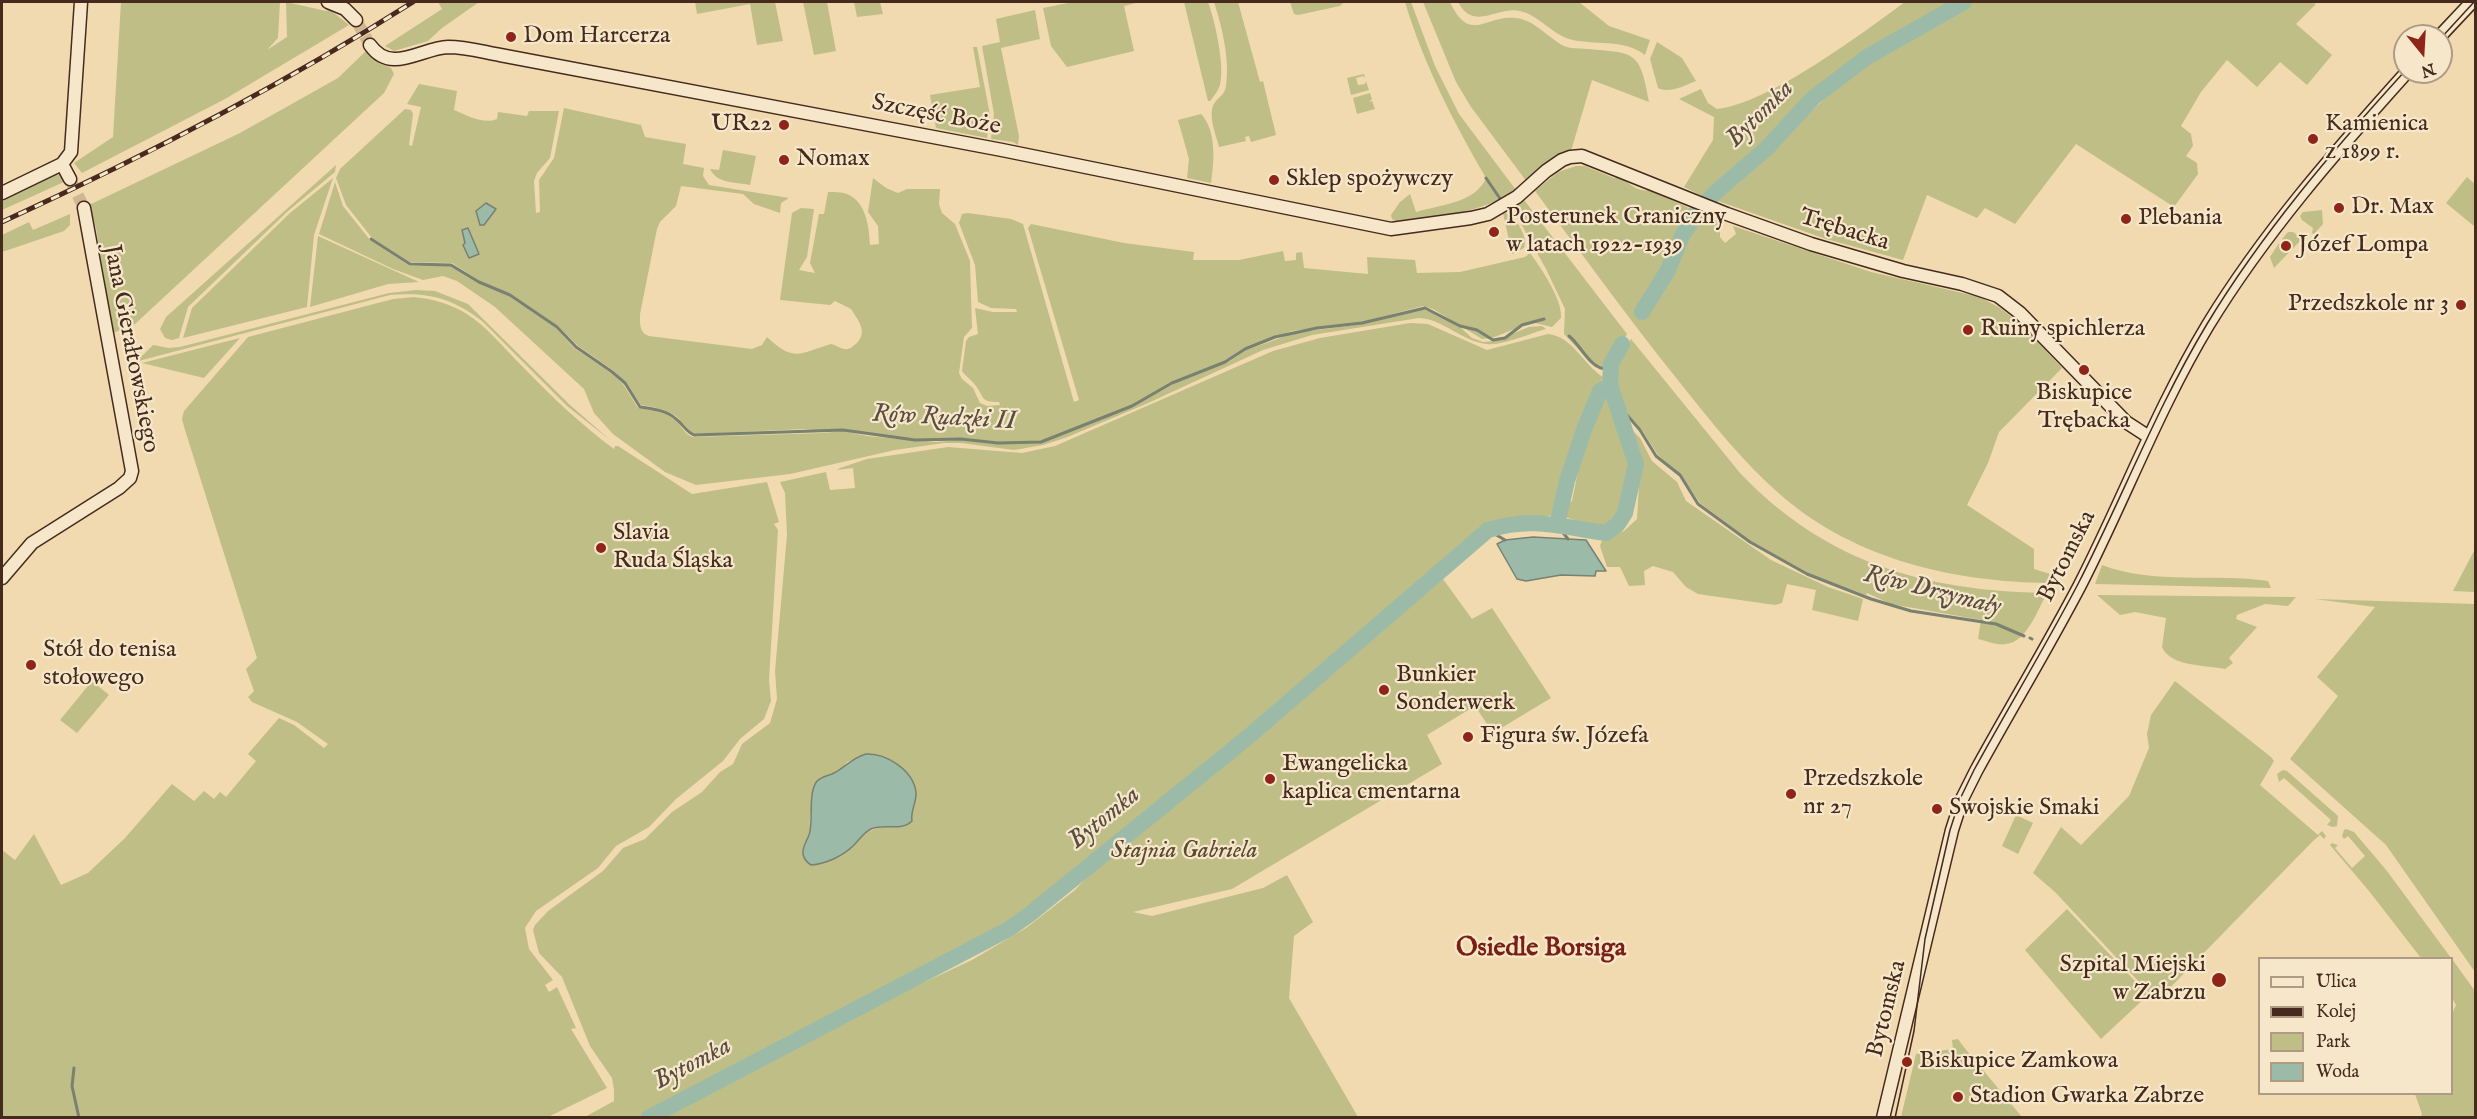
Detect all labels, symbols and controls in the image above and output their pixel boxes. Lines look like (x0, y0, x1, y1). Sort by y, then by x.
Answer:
place label: Dom Harcerza (523, 23, 670, 51)
north arrow (2393, 24, 2453, 84)
marker: Dom Harcerza (504, 30, 518, 44)
text: N (2418, 58, 2438, 81)
water label: Bytomka (1720, 74, 1802, 156)
street label: Szczęść Boże (869, 89, 1003, 143)
place label: UR22 (711, 111, 772, 139)
place label: Kamienica z 1899 r. (2325, 111, 2428, 167)
marker: UR22 (777, 118, 791, 132)
marker: Kamienica z 1899 r. (2306, 132, 2320, 146)
place label: Nomax (796, 146, 870, 174)
marker: Nomax (777, 153, 791, 167)
place label: Sklep spożywczy (1286, 166, 1453, 194)
marker: Sklep spożywczy (1267, 173, 1281, 187)
place label: Dr. Max (2351, 194, 2434, 222)
marker: Dr. Max (2332, 201, 2346, 215)
place label: Posterunek Graniczny w latach 1922-1939 (1506, 204, 1726, 260)
street label: Trębacka (1796, 204, 1892, 258)
place label: Plebania (2138, 205, 2222, 233)
marker: Plebania (2119, 212, 2133, 226)
marker: Posterunek Graniczny w latach 1922-1939 (1487, 225, 1501, 239)
place label: Józef Lompa (2298, 232, 2428, 260)
marker: Józef Lompa (2279, 239, 2293, 253)
street label: Jana Gierałtowskiego (96, 243, 164, 455)
place label: Przedszkole nr 3 (2288, 291, 2449, 319)
marker: Przedszkole nr 3 (2454, 298, 2468, 312)
place label: Ruiny spichlerza (1980, 316, 2145, 344)
marker: Ruiny spichlerza (1961, 323, 1975, 337)
marker: Biskupice Trębacka (2077, 363, 2091, 377)
place label: Biskupice Trębacka (2036, 380, 2132, 436)
water label: Rów Rudzki II (871, 400, 1017, 438)
street label: Bytomska (2033, 506, 2103, 608)
place label: Slavia Ruda Śląska (613, 520, 733, 576)
marker: Slavia Ruda Śląska (594, 541, 608, 555)
water label: Rów Drzymały (1860, 560, 2004, 624)
place label: Stół do tenisa stołowego (43, 637, 176, 693)
marker: Stół do tenisa stołowego (24, 658, 38, 672)
place label: Bunkier Sonderwerk (1396, 662, 1515, 718)
marker: Bunkier Sonderwerk (1377, 683, 1391, 697)
place label: Figura św. Józefa (1480, 723, 1649, 751)
marker: Figura św. Józefa (1461, 730, 1475, 744)
place label: Ewangelicka kaplica cmentarna (1282, 751, 1460, 807)
place label: Przedszkole nr 27 (1803, 766, 1923, 822)
marker: Ewangelicka kaplica cmentarna (1263, 772, 1277, 786)
water label: Bytomka (1063, 781, 1147, 857)
marker: Przedszkole nr 27 (1784, 787, 1798, 801)
place label: Swojskie Smaki (1949, 795, 2099, 823)
marker: Swojskie Smaki (1930, 802, 1944, 816)
park label: Stajnia Gabriela (1111, 838, 1257, 866)
district label: Osiedle Borsiga (1456, 934, 1626, 966)
place label: Szpital Miejski w Zabrzu (2060, 952, 2206, 1008)
street label: Bytomska (1862, 957, 1914, 1061)
legend (2258, 957, 2453, 1095)
marker: Szpital Miejski w Zabrzu (2210, 971, 2228, 989)
text: Ulica (2316, 971, 2357, 994)
text: Kolej (2316, 1001, 2356, 1024)
text: Park (2316, 1031, 2350, 1054)
water label: Bytomka (649, 1032, 737, 1098)
place label: Biskupice Zamkowa (1919, 1048, 2118, 1076)
marker: Biskupice Zamkowa (1900, 1055, 1914, 1069)
text: Woda (2316, 1061, 2359, 1084)
place label: Stadion Gwarka Zabrze (1970, 1083, 2204, 1111)
marker: Stadion Gwarka Zabrze (1951, 1090, 1965, 1104)

